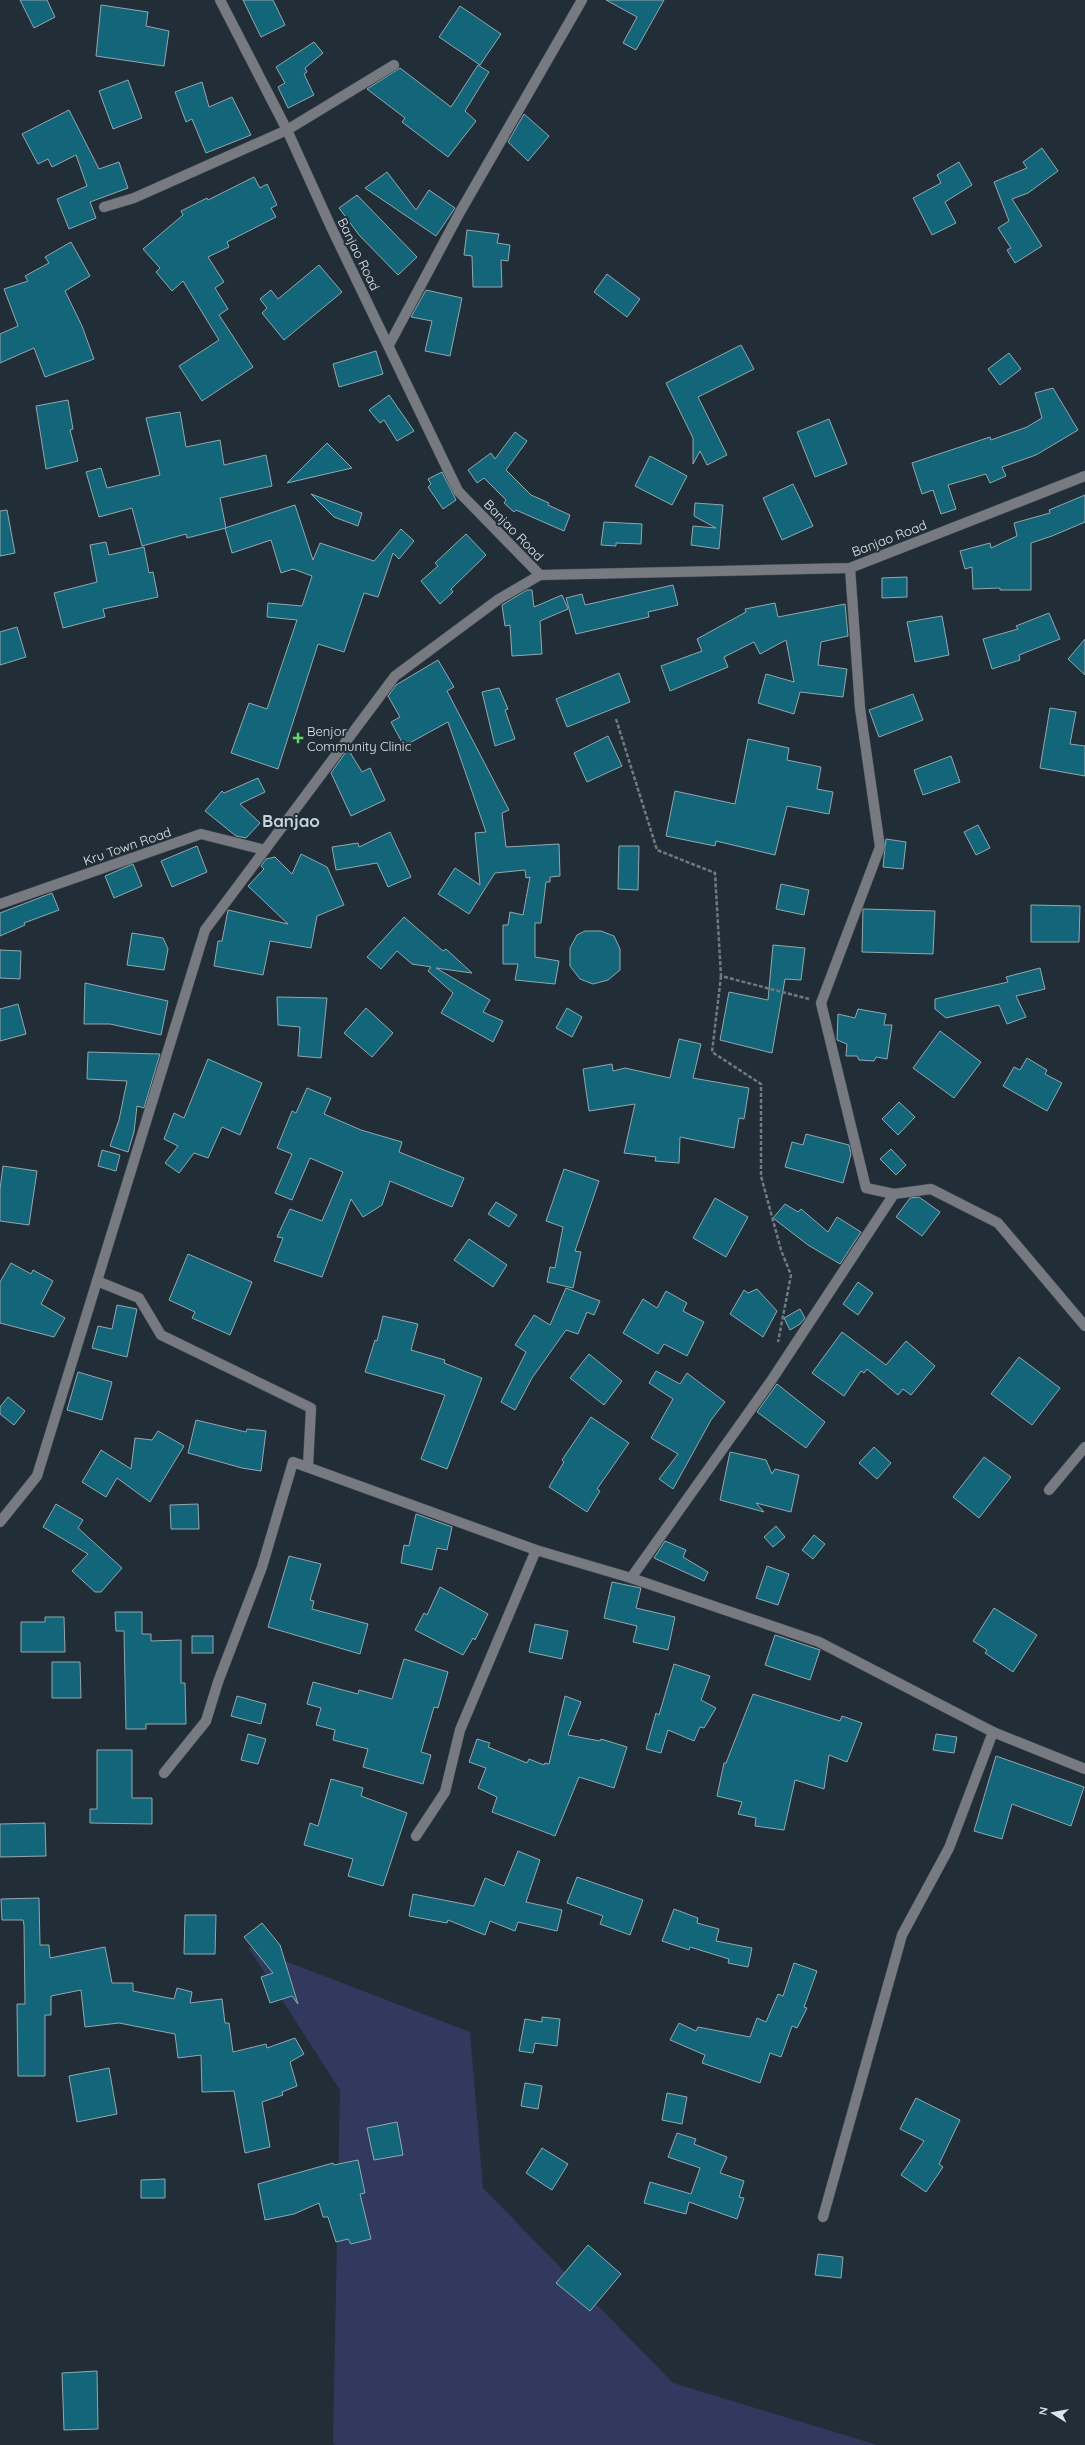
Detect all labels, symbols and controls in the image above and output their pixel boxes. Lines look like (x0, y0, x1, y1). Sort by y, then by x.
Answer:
street label: Banjao Road (335, 215, 383, 293)
street label: Banjao Road (481, 496, 547, 564)
street label: Banjao Road (849, 516, 929, 560)
place label: Benjor Community Clinic (307, 723, 412, 754)
marker: Benjor Community Clinic (292, 732, 304, 744)
district label: Banjao (262, 810, 320, 831)
street label: Kru Town Road (81, 823, 173, 869)
north arrow (1033, 2393, 1073, 2433)
text: N (1036, 2406, 1051, 2416)

